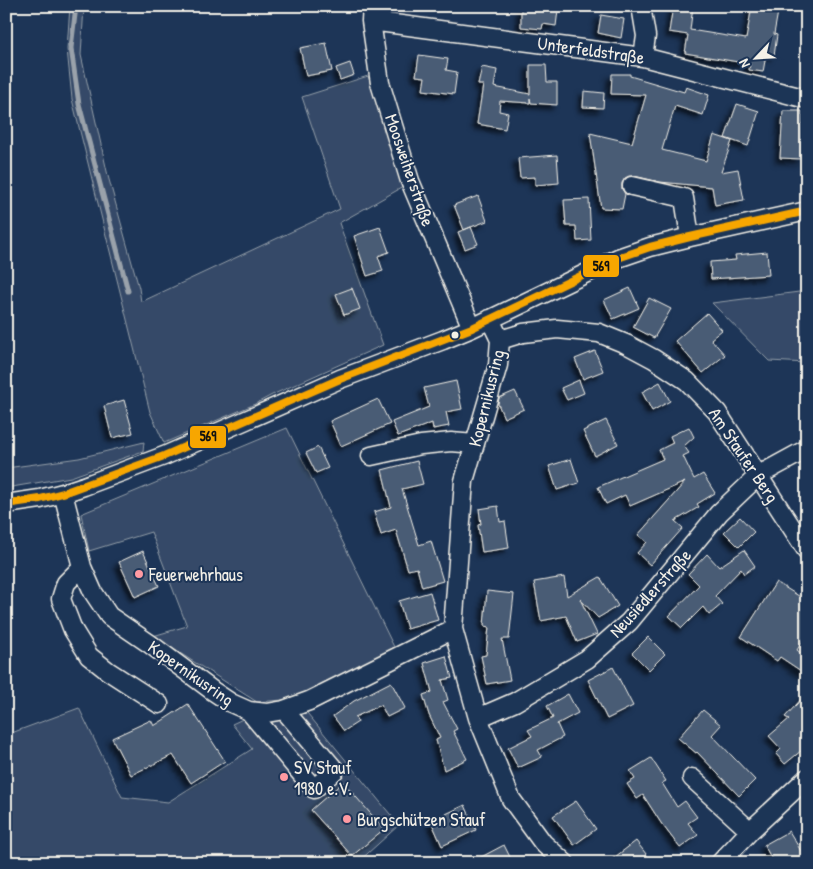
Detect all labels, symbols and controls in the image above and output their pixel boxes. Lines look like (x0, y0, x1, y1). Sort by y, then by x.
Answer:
street label: Unterfeldstraße (536, 30, 646, 70)
north arrow (730, 32, 780, 82)
text: N (733, 56, 754, 71)
street label: Moosweiherstraße (379, 111, 441, 229)
line badge: 569 (582, 254, 620, 278)
text: 569 (593, 256, 610, 275)
unlabelled marker (450, 330, 460, 340)
street label: Kopernikusring (462, 347, 510, 449)
street label: Am Staufer Berg (703, 402, 785, 508)
line badge: 569 (189, 425, 227, 449)
text: 569 (200, 426, 217, 445)
street label: Neusiedlerstraße (603, 543, 697, 643)
place label: Feuerwehrhaus (148, 562, 243, 587)
marker: Feuerwehrhaus (133, 568, 145, 580)
street label: Kopernikusring (143, 634, 239, 712)
place label: SV Stauf 1980 e.V. (294, 755, 352, 801)
marker: SV Stauf 1980 e.V. (278, 771, 290, 783)
place label: Burgschützen Stauf (357, 807, 486, 832)
marker: Burgschützen Stauf (341, 813, 353, 825)

